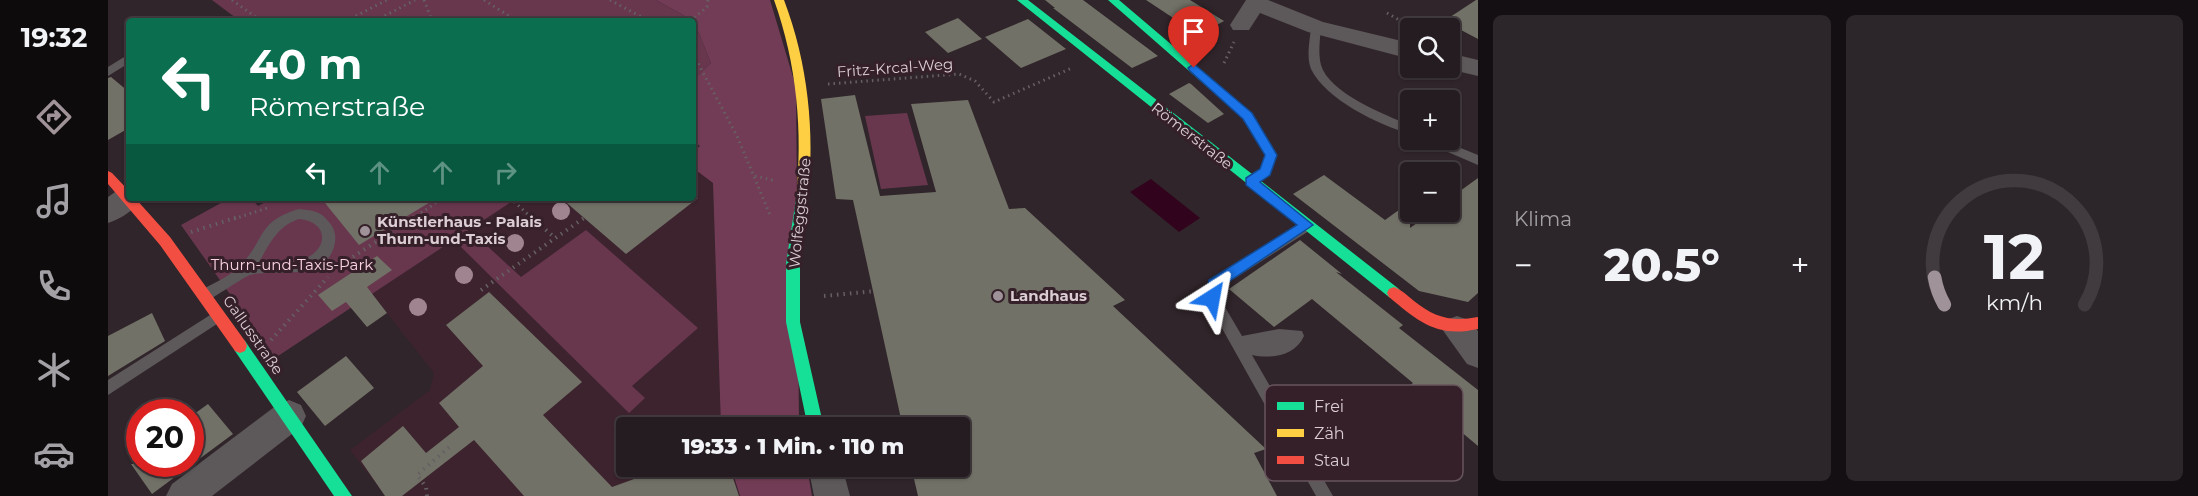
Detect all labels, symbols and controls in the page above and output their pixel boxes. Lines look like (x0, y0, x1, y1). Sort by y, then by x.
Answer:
pin (1168, 6, 1219, 68)
icon: arrive (1177, 15, 1210, 48)
map controls (1400, 18, 1460, 222)
button: search (1400, 18, 1460, 78)
text: 19:32 (21, 21, 87, 54)
text: 40 m (249, 38, 362, 90)
icon: left (150, 42, 228, 120)
street label: Fritz-Krcal-Weg (836, 54, 954, 81)
text: Römerstraße (249, 90, 425, 123)
button: + (1400, 90, 1460, 150)
icon: directions (33, 96, 75, 138)
street label: Römerstraße (1148, 98, 1237, 173)
icon: left (300, 156, 333, 189)
icon: ahead (363, 156, 396, 189)
icon: ahead (426, 156, 459, 189)
icon: right (489, 156, 522, 189)
street label: Wolfeggstraße (784, 157, 815, 269)
button: − (1400, 162, 1460, 222)
icon: music (33, 180, 75, 222)
text: Klima (1514, 207, 1572, 231)
place label: Künstlerhaus - Palais Thurn-und-Taxis (377, 212, 542, 248)
text: 12 (1984, 219, 2045, 295)
marker: Künstlerhaus - Palais Thurn-und-Taxis (358, 224, 372, 238)
text: 20.5° (1604, 237, 1720, 292)
text: − (1514, 245, 1533, 285)
text: + (1791, 245, 1810, 285)
park label: Thurn-und-Taxis-Park (211, 255, 373, 274)
icon: phone (33, 265, 75, 307)
position arrow (1180, 266, 1244, 330)
place label: Landhaus (1010, 286, 1087, 305)
marker: Landhaus (991, 289, 1005, 303)
text: km/h (1986, 289, 2043, 315)
street label: Gallusstraße (219, 291, 288, 378)
icon: climate (33, 349, 75, 391)
legend (1265, 385, 1463, 481)
text: Frei (1314, 397, 1344, 416)
speed limit sign: 20 (126, 399, 204, 477)
text: Zäh (1314, 424, 1345, 443)
icon: car (33, 433, 75, 475)
text: 19:33 · 1 Min. · 110 m (682, 433, 904, 460)
text: Stau (1314, 451, 1350, 470)

